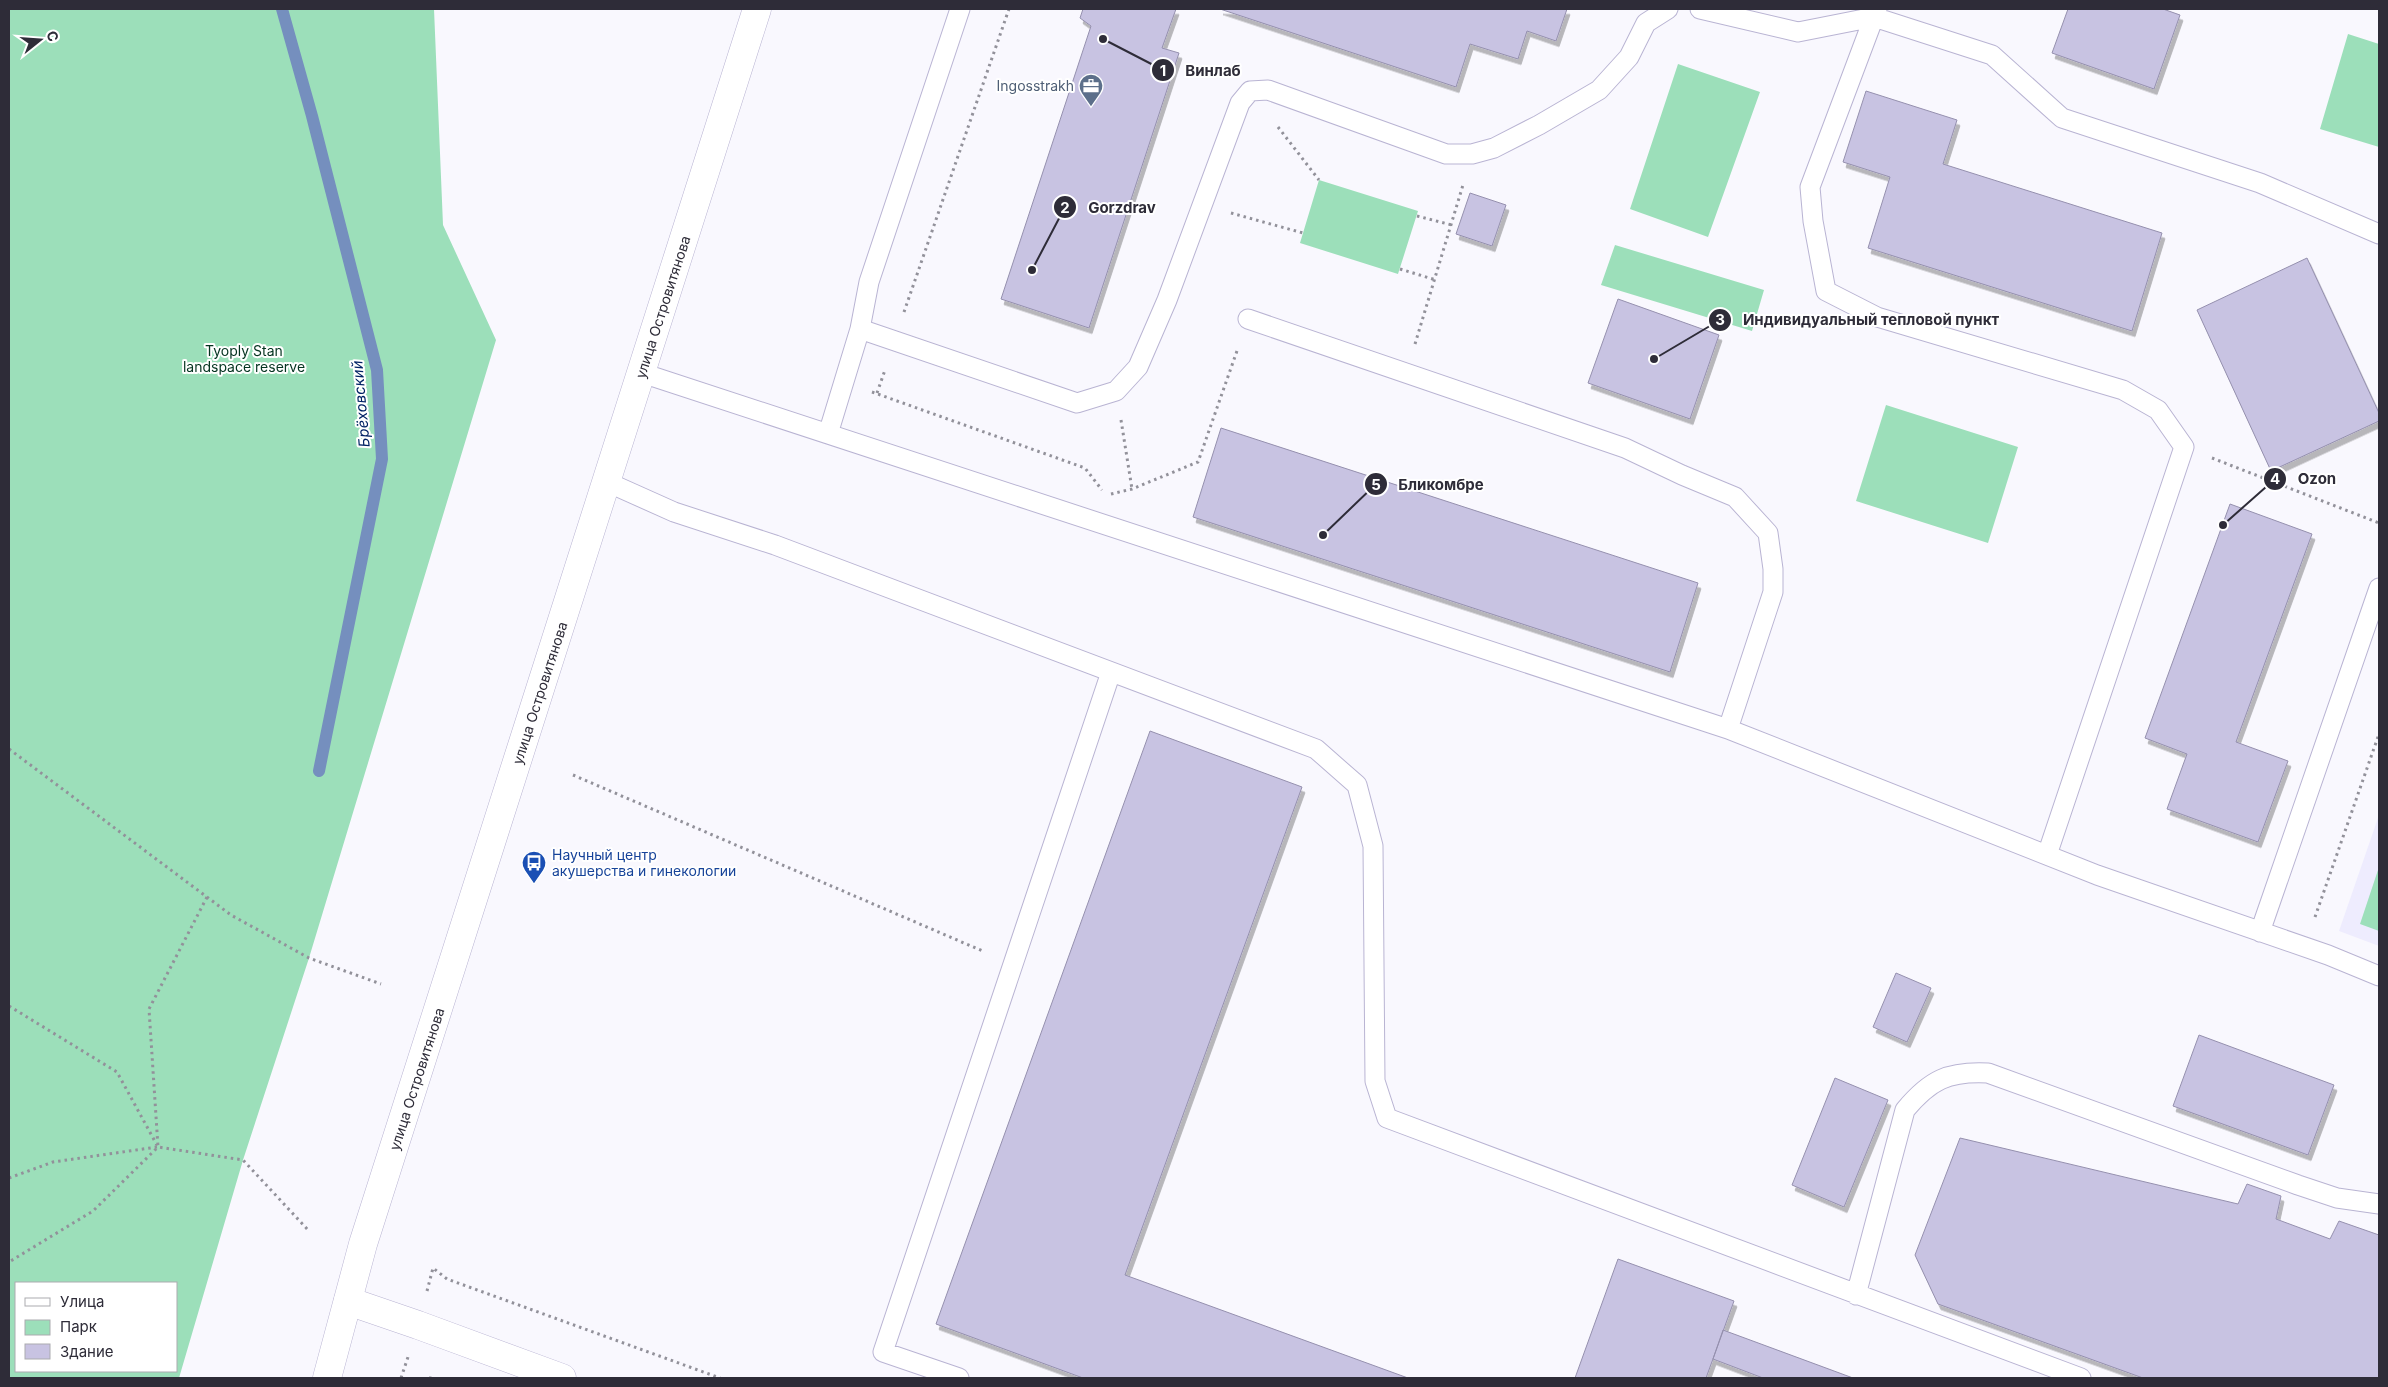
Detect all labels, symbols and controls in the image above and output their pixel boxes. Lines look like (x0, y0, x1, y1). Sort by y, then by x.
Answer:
north arrow (15, 15, 65, 65)
text: С (43, 29, 63, 43)
callout: Винлаб (1150, 55, 1251, 85)
text: 1 (1160, 61, 1166, 80)
text: Винлаб (1185, 61, 1241, 80)
office icon: Ingosstrakh (1078, 73, 1104, 107)
place label: Ingosstrakh (997, 77, 1074, 94)
callout: Gorzdrav (1053, 192, 1166, 222)
text: 2 (1060, 198, 1070, 217)
text: Gorzdrav (1088, 198, 1156, 217)
street label: улица Островитянова (631, 233, 694, 380)
callout: Индивидуальный тепловой пункт (1707, 305, 2009, 335)
text: 3 (1715, 310, 1725, 329)
text: Индивидуальный тепловой пункт (1743, 310, 1999, 329)
park label: Tyoply Stan landspace reserve (183, 342, 305, 375)
water label: Брёховский (347, 360, 374, 448)
callout: Ozon (2263, 464, 2346, 494)
callout: Бликомбре (1363, 469, 1494, 499)
text: 4 (2270, 469, 2280, 488)
text: Ozon (2298, 469, 2336, 488)
text: 5 (1371, 475, 1381, 494)
text: Бликомбре (1398, 475, 1484, 494)
street label: улица Островитянова (508, 619, 571, 766)
place label: Научный центр акушерства и гинекологии (552, 846, 736, 879)
bus stop icon: Научный центр акушерства и гинекологии (521, 850, 547, 884)
street label: улица Островитянова (385, 1005, 448, 1152)
legend (15, 1282, 178, 1372)
text: Улица (60, 1292, 104, 1311)
text: Парк (60, 1317, 97, 1336)
text: Здание (60, 1342, 114, 1361)

